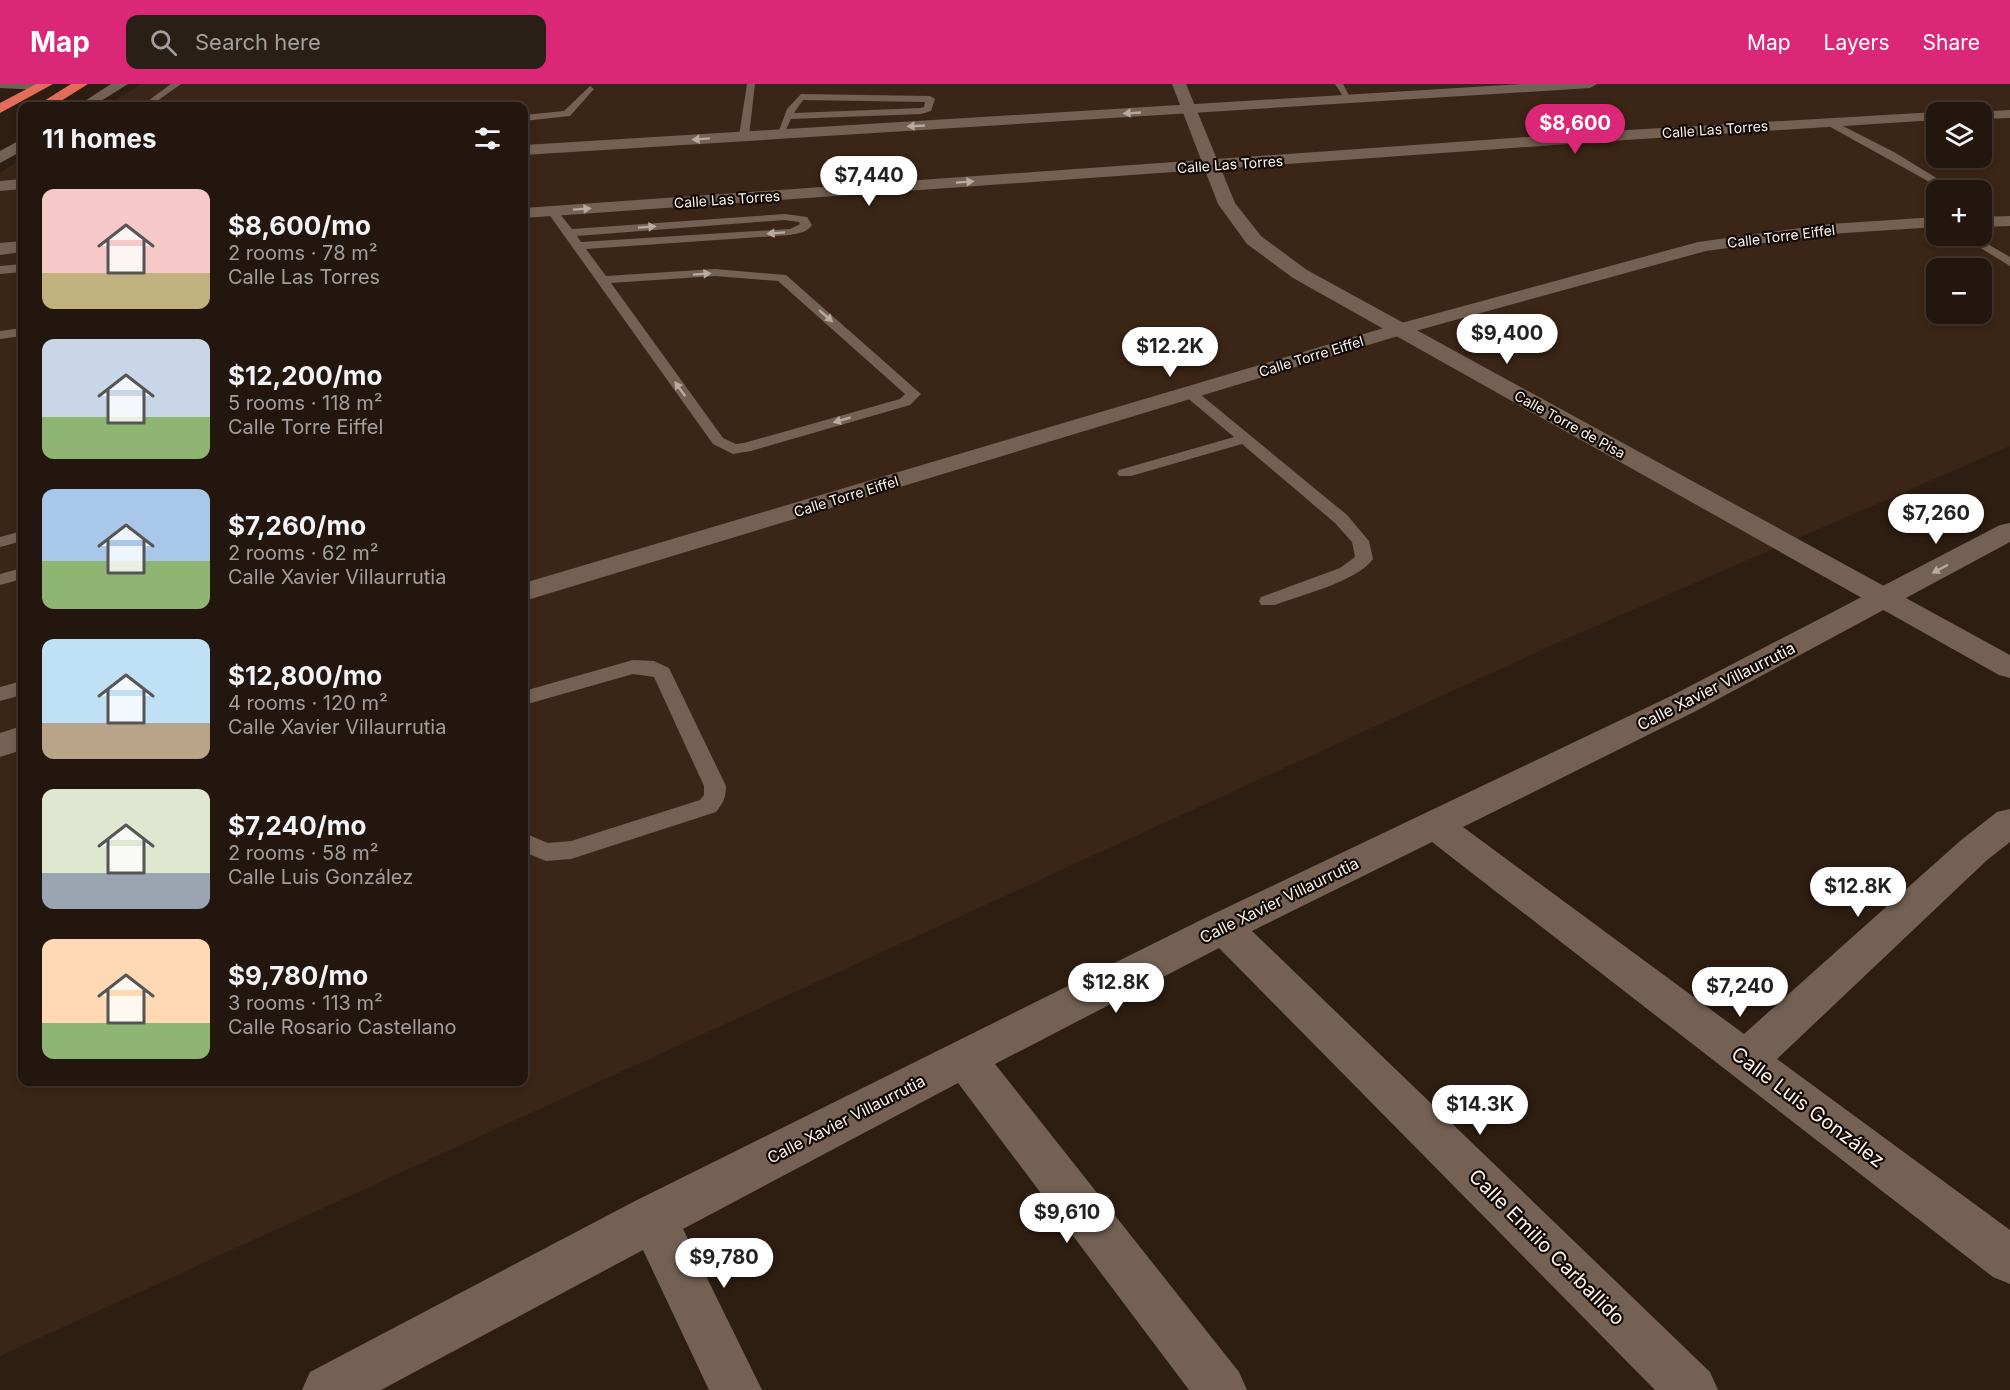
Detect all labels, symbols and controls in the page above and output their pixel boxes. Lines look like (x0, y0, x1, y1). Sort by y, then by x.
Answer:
search box (126, 15, 546, 69)
text: Map (30, 25, 90, 59)
icon: search (147, 26, 180, 59)
text: Search here (195, 29, 321, 55)
text: Map (1747, 30, 1791, 55)
text: Layers (1824, 30, 1890, 55)
text: Share (1923, 30, 1980, 55)
map controls (1926, 102, 1992, 324)
button: layers (1926, 102, 1992, 168)
pin: $8,600 (1526, 104, 1624, 155)
one-way arrow (1122, 109, 1141, 118)
text: $8,600 (1539, 111, 1611, 135)
street label: Calle Las Torres (1661, 117, 1769, 141)
one-way arrow (907, 121, 926, 131)
icon: filters (471, 122, 504, 155)
text: 11 homes (42, 123, 157, 154)
one-way arrow (691, 134, 710, 144)
street label: Calle Las Torres (1176, 152, 1284, 176)
pin: $7,440 (820, 156, 918, 207)
text: $7,440 (834, 163, 904, 187)
one-way arrow (955, 178, 974, 187)
button: + (1926, 180, 1992, 246)
street label: Calle Las Torres (673, 187, 781, 211)
one-way arrow (572, 205, 591, 214)
text: $8,600/mo (228, 210, 371, 241)
icon: home (90, 213, 162, 285)
street label: Calle Torre Eiffel (1726, 221, 1836, 251)
one-way arrow (638, 222, 657, 232)
one-way arrow (767, 228, 786, 238)
text: 2 rooms · 78 m² (228, 241, 377, 265)
button: − (1926, 258, 1992, 324)
text: Calle Las Torres (228, 265, 380, 289)
one-way arrow (692, 269, 711, 279)
one-way arrow (819, 309, 834, 323)
pin: $9,400 (1458, 314, 1556, 365)
text: $9,400 (1471, 321, 1543, 345)
pin: $12.2K (1121, 327, 1219, 378)
street label: Calle Torre Eiffel (1257, 332, 1365, 380)
text: $12.2K (1136, 334, 1204, 358)
text: $12,200/mo (228, 360, 383, 391)
icon: home (90, 363, 162, 435)
one-way arrow (674, 382, 686, 398)
street label: Calle Torre de Pisa (1512, 386, 1628, 462)
text: 5 rooms · 118 m² (228, 391, 383, 415)
text: Calle Torre Eiffel (228, 415, 383, 439)
one-way arrow (833, 416, 851, 425)
street label: Calle Torre Eiffel (792, 472, 900, 520)
pin: $7,260 (1887, 494, 1985, 545)
text: $7,260 (1902, 501, 1970, 525)
text: $7,260/mo (228, 510, 366, 541)
icon: home (90, 513, 162, 585)
text: 2 rooms · 62 m² (228, 541, 379, 565)
one-way arrow (1931, 564, 1948, 574)
text: Calle Xavier Villaurrutia (228, 565, 446, 589)
street label: Calle Xavier Villaurrutia (1634, 637, 1798, 735)
text: $12,800/mo (228, 660, 382, 691)
icon: home (90, 663, 162, 735)
text: 4 rooms · 120 m² (228, 691, 388, 715)
text: Calle Xavier Villaurrutia (228, 715, 446, 739)
text: $7,240/mo (228, 810, 366, 841)
icon: home (90, 813, 162, 885)
text: 2 rooms · 58 m² (228, 841, 379, 865)
street label: Calle Xavier Villaurrutia (1196, 853, 1362, 947)
text: Calle Luis González (228, 865, 413, 889)
pin: $12.8K (1809, 867, 1907, 918)
text: $12.8K (1824, 874, 1892, 898)
text: $9,780/mo (228, 960, 368, 991)
icon: home (90, 963, 162, 1035)
pin: $12.8K (1067, 963, 1165, 1014)
pin: $7,240 (1691, 967, 1789, 1018)
text: $12.8K (1082, 970, 1150, 994)
text: $7,240 (1706, 974, 1774, 998)
text: 3 rooms · 113 m² (228, 991, 383, 1015)
text: Calle Rosario Castellano (228, 1015, 457, 1039)
street label: Calle Luis González (1727, 1042, 1889, 1172)
street label: Calle Xavier Villaurrutia (764, 1070, 928, 1168)
pin: $14.3K (1431, 1085, 1529, 1136)
text: $14.3K (1446, 1092, 1514, 1116)
street label: Calle Emilio Carballido (1464, 1164, 1630, 1330)
pin: $9,610 (1018, 1193, 1116, 1244)
text: $9,610 (1034, 1200, 1100, 1224)
pin: $9,780 (675, 1238, 773, 1289)
text: $9,780 (689, 1245, 759, 1269)

